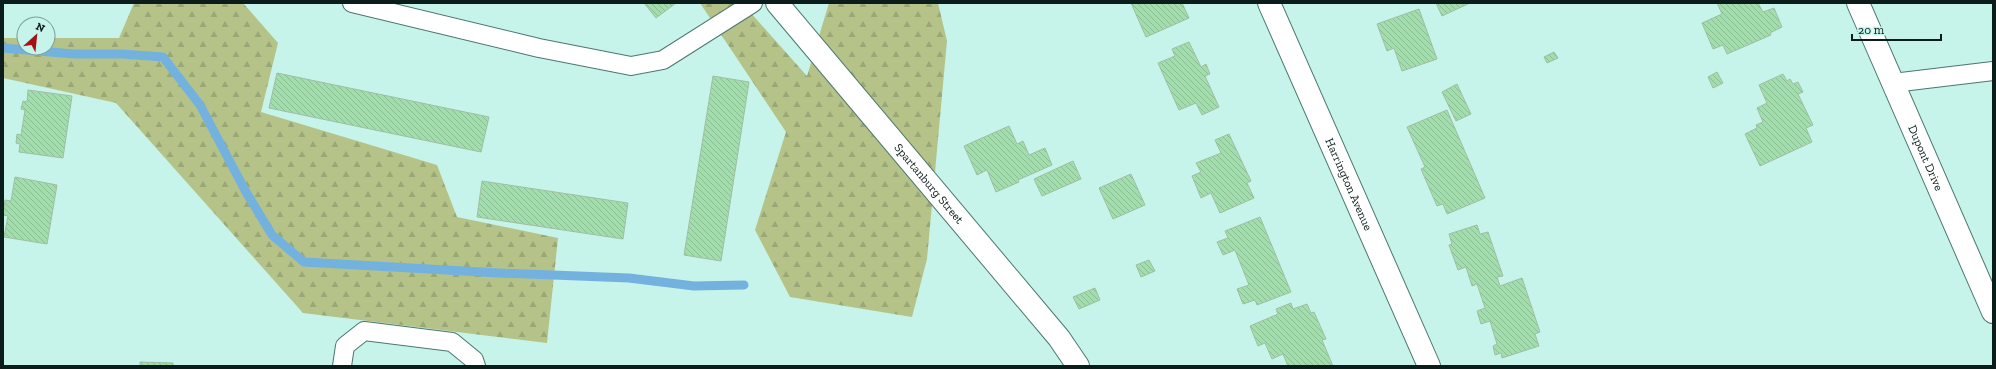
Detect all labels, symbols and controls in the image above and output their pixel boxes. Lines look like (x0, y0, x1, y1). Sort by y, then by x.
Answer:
north arrow (16, 16, 56, 56)
scale bar (1852, 16, 1941, 42)
text: N (34, 20, 48, 36)
text: 20 m (1858, 23, 1885, 37)
street label: Dupont Drive (1905, 123, 1946, 193)
street label: Harrington Avenue (1322, 136, 1375, 233)
street label: Spartanburg Street (891, 141, 967, 227)

